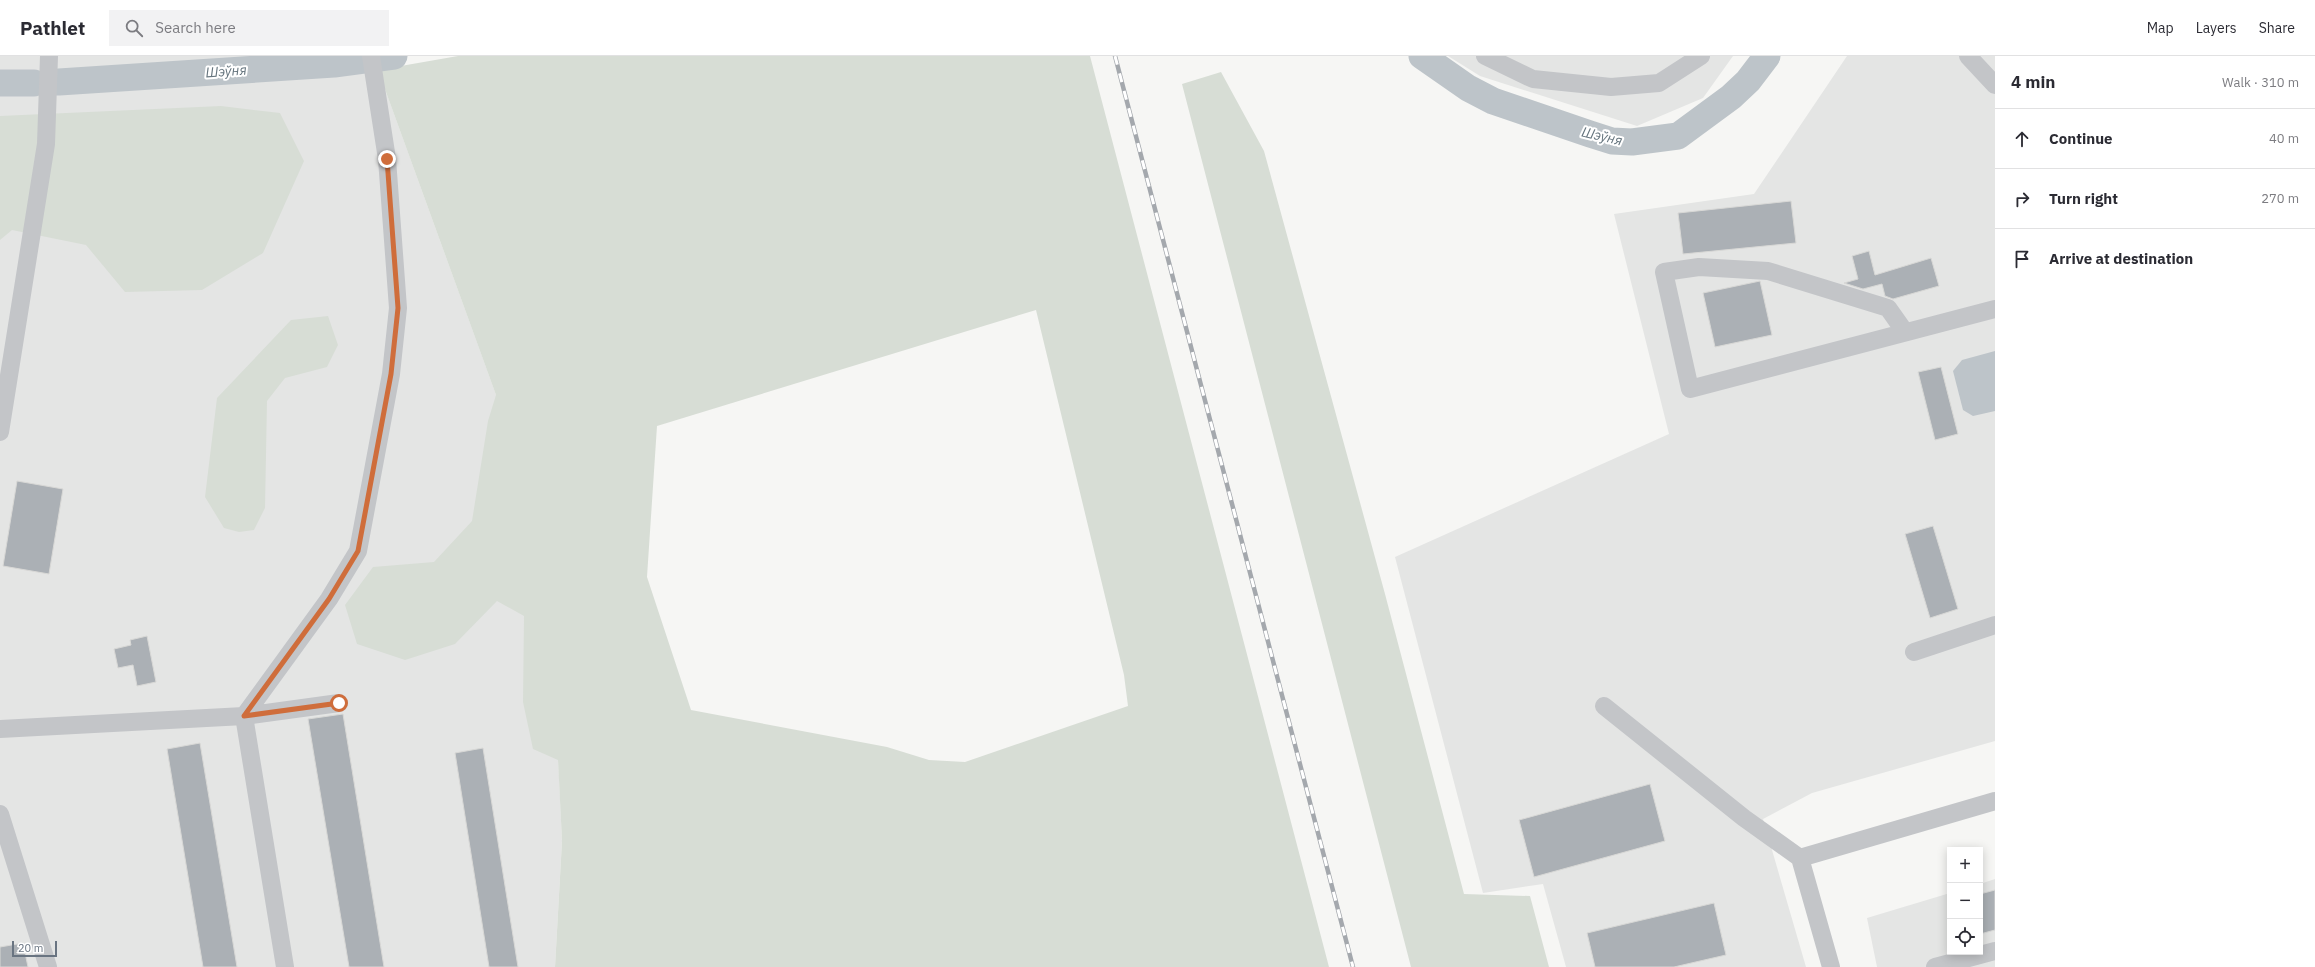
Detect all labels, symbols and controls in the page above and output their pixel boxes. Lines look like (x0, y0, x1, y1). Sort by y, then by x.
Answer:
search box (109, 10, 389, 46)
text: Pathlet (20, 16, 85, 40)
icon: search (123, 17, 145, 39)
text: Search here (155, 18, 236, 37)
text: Map (2147, 19, 2174, 37)
text: Layers (2196, 19, 2237, 37)
text: Share (2259, 19, 2295, 37)
water label: Шэўня (205, 61, 247, 81)
text: 4 min (2011, 71, 2055, 93)
text: Walk · 310 m (2222, 74, 2299, 91)
water label: Шэўня (1580, 123, 1624, 149)
icon: ahead (2011, 128, 2033, 150)
text: Continue (2049, 129, 2113, 148)
text: 40 m (2269, 130, 2299, 147)
route end (378, 150, 396, 168)
icon: right (2011, 188, 2033, 210)
text: Turn right (2049, 189, 2118, 208)
text: 270 m (2261, 190, 2299, 207)
icon: arrive (2011, 248, 2033, 270)
text: Arrive at destination (2049, 249, 2193, 268)
route start (330, 694, 348, 712)
map controls (1947, 847, 1983, 955)
button: + (1947, 847, 1983, 883)
button: − (1947, 883, 1983, 919)
button: locate (1947, 919, 1983, 955)
scale bar (12, 939, 57, 958)
text: 20 m (18, 941, 43, 955)

